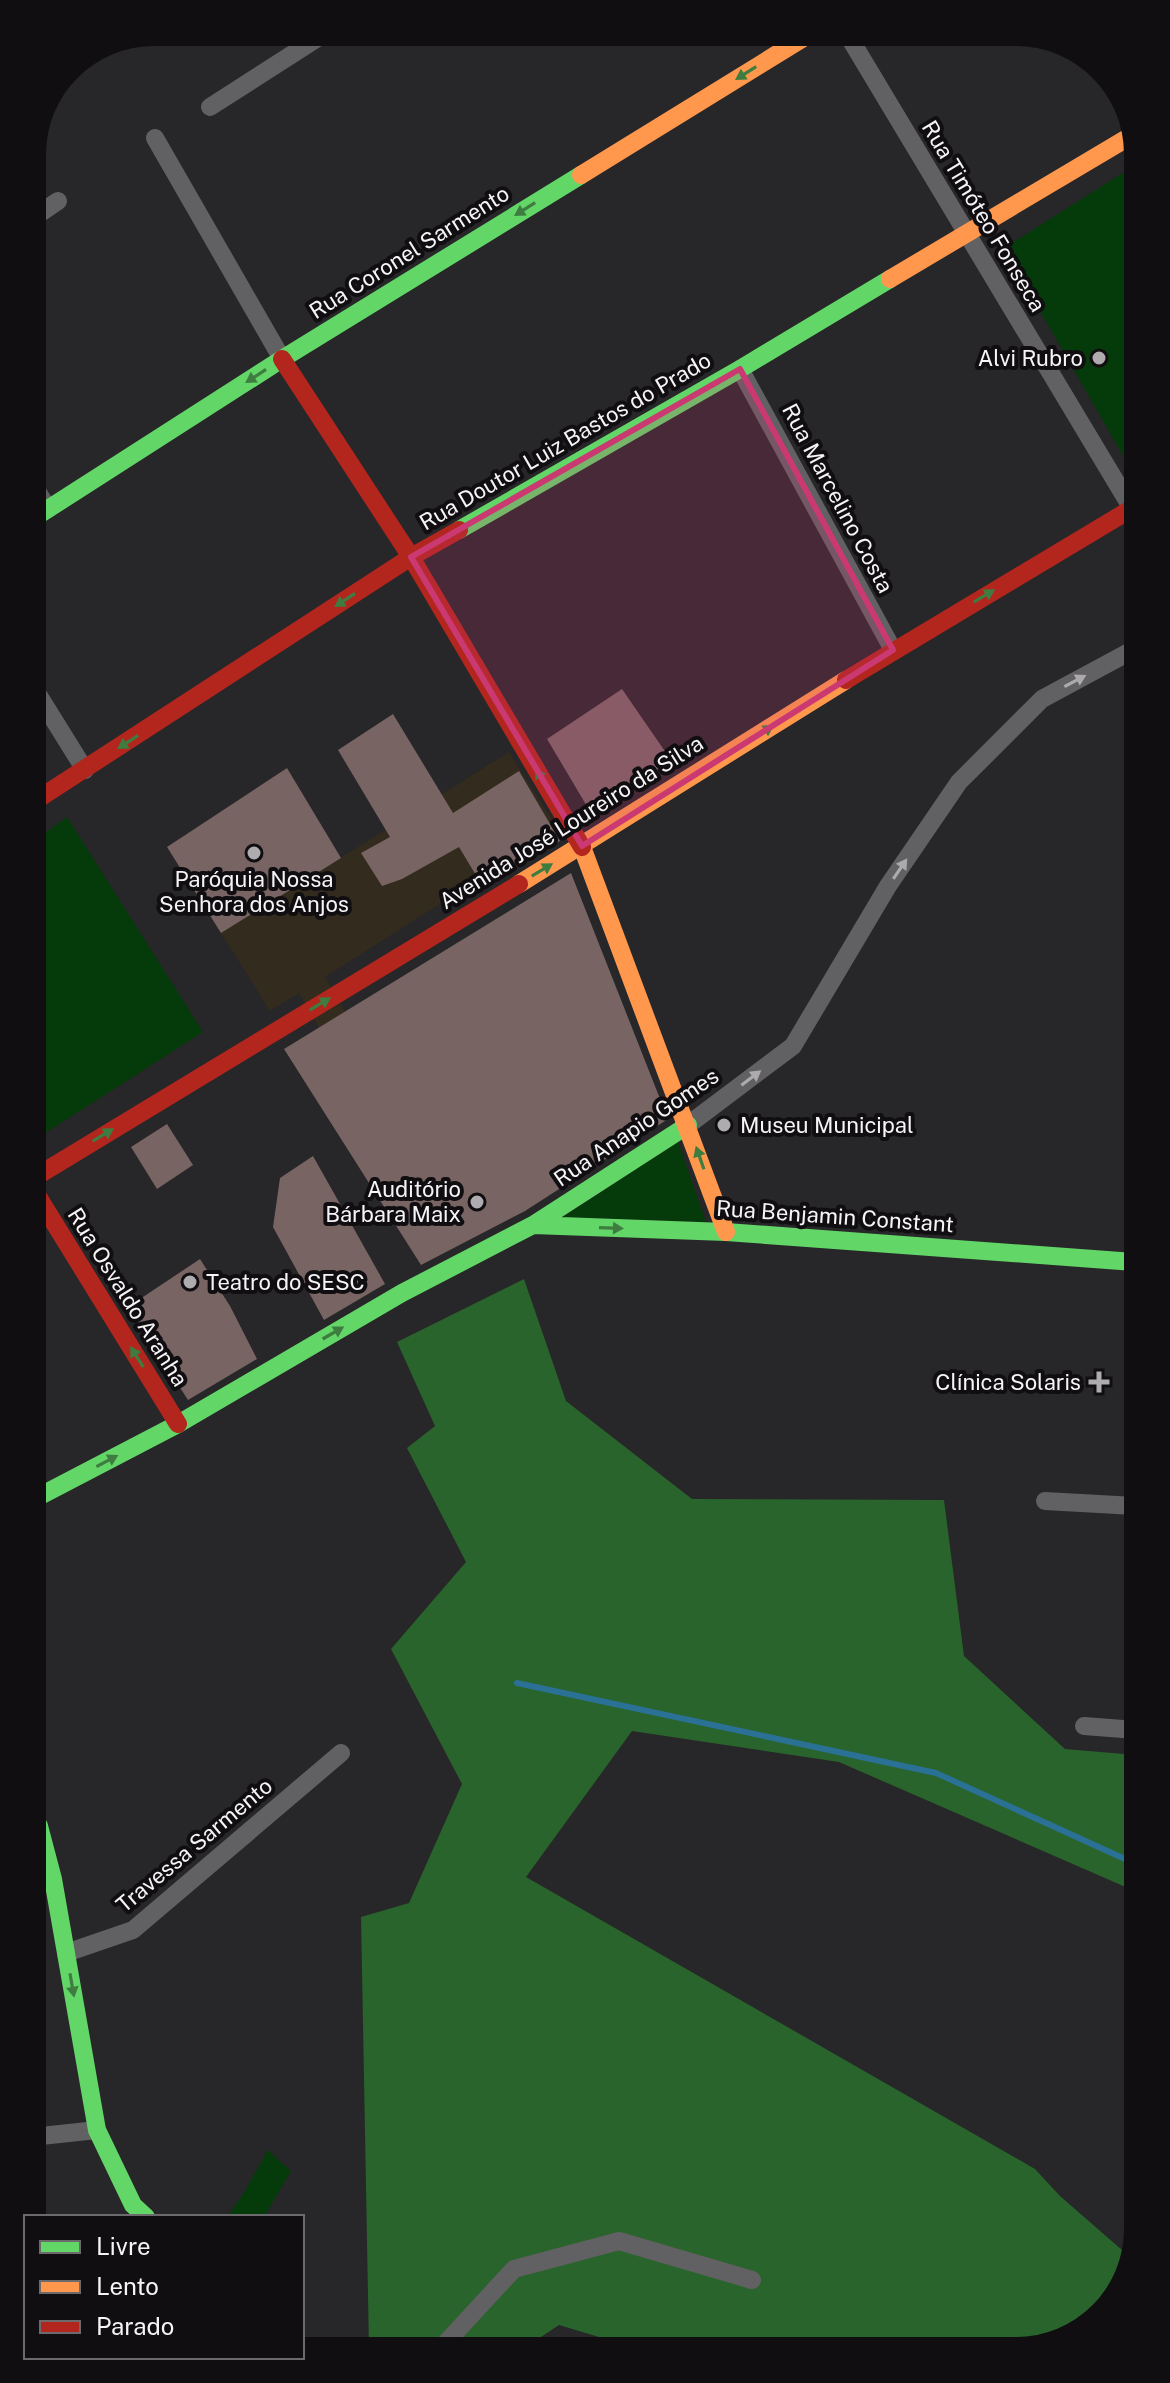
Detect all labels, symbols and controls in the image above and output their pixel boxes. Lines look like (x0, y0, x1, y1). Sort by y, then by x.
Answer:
one-way arrow (735, 66, 757, 80)
street label: Rua Timóteo Fonseca (917, 116, 1051, 316)
street label: Rua Coronel Sarmento (304, 180, 514, 324)
one-way arrow (514, 202, 536, 216)
place label: Alvi Rubro (978, 345, 1083, 371)
street label: Rua Doutor Luiz Bastos do Prado (415, 347, 715, 535)
marker: Alvi Rubro (1090, 349, 1108, 367)
one-way arrow (245, 368, 267, 382)
street label: Rua Marcelino Costa (777, 399, 899, 597)
one-way arrow (973, 589, 995, 603)
one-way arrow (335, 592, 356, 607)
one-way arrow (1064, 675, 1087, 688)
one-way arrow (752, 725, 774, 739)
street label: Avenida José Loureiro da Silva (434, 730, 708, 914)
one-way arrow (117, 734, 138, 749)
one-way arrow (535, 768, 549, 790)
marker: Paróquia Nossa Senhora dos Anjos (245, 844, 263, 862)
one-way arrow (892, 858, 907, 879)
one-way arrow (531, 863, 553, 877)
place label: Paróquia Nossa Senhora dos Anjos (159, 866, 349, 917)
one-way arrow (309, 997, 331, 1011)
street label: Rua Anapio Gomes (549, 1062, 723, 1192)
one-way arrow (740, 1070, 761, 1086)
place label: Museu Municipal (740, 1112, 914, 1138)
marker: Museu Municipal (715, 1116, 733, 1134)
one-way arrow (92, 1129, 114, 1143)
one-way arrow (693, 1146, 706, 1170)
place label: Auditório Bárbara Maix (325, 1176, 461, 1227)
marker: Auditório Bárbara Maix (468, 1193, 486, 1211)
street label: Rua Benjamin Constant (715, 1195, 955, 1237)
street label: Rua Osvaldo Aranha (63, 1203, 193, 1391)
one-way arrow (599, 1221, 624, 1234)
place label: Teatro do SESC (206, 1269, 365, 1295)
marker: Teatro do SESC (181, 1273, 199, 1291)
one-way arrow (322, 1326, 344, 1340)
one-way arrow (130, 1346, 144, 1368)
place label: Clínica Solaris (935, 1369, 1081, 1395)
marker: Clínica Solaris (1088, 1371, 1110, 1393)
one-way arrow (96, 1454, 118, 1468)
street label: Travessa Sarmento (111, 1772, 277, 1918)
one-way arrow (66, 1973, 78, 1998)
legend (24, 2215, 304, 2359)
text: Livre (96, 2232, 151, 2260)
text: Lento (96, 2272, 159, 2300)
text: Parado (96, 2312, 174, 2340)

